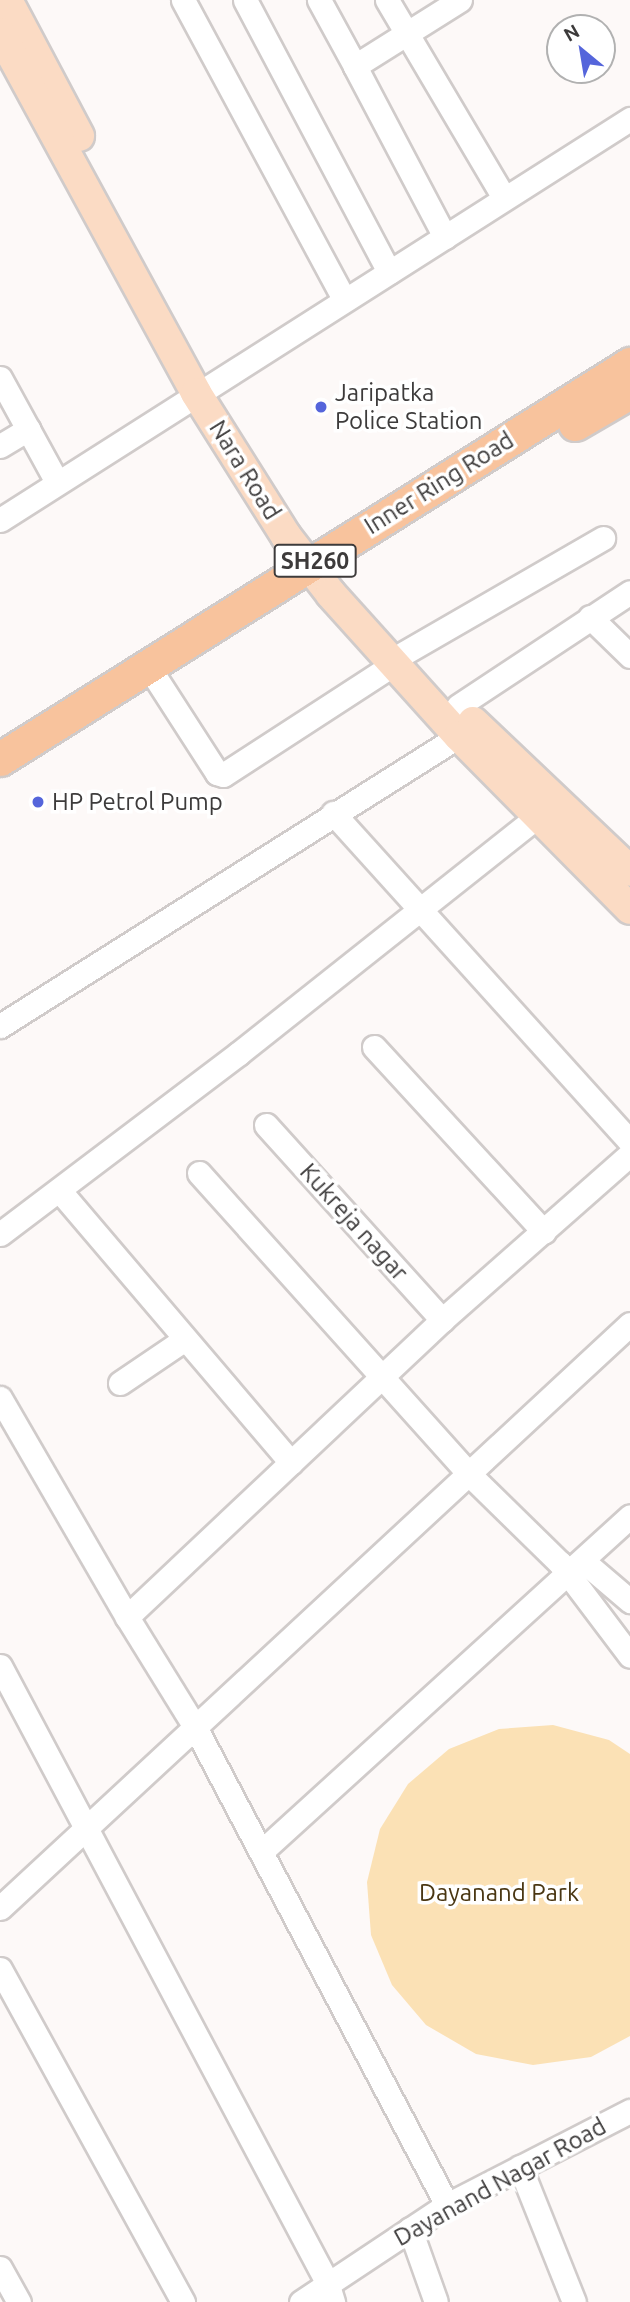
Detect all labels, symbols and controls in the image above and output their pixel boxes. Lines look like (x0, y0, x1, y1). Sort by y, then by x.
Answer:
north arrow (546, 14, 616, 84)
text: N (560, 19, 583, 46)
place label: Jaripatka Police Station (335, 379, 482, 435)
marker: Jaripatka Police Station (313, 399, 329, 415)
street label: Nara Road (203, 415, 287, 525)
street label: Inner Ring Road (359, 426, 519, 540)
road number: SH260 (273, 541, 357, 580)
place label: HP Petrol Pump (52, 788, 223, 816)
marker: HP Petrol Pump (30, 794, 46, 810)
street label: Kukreja nagar (294, 1158, 414, 1286)
park label: Dayanand Park (419, 1879, 579, 1907)
street label: Dayanand Nagar Road (389, 2112, 611, 2252)

